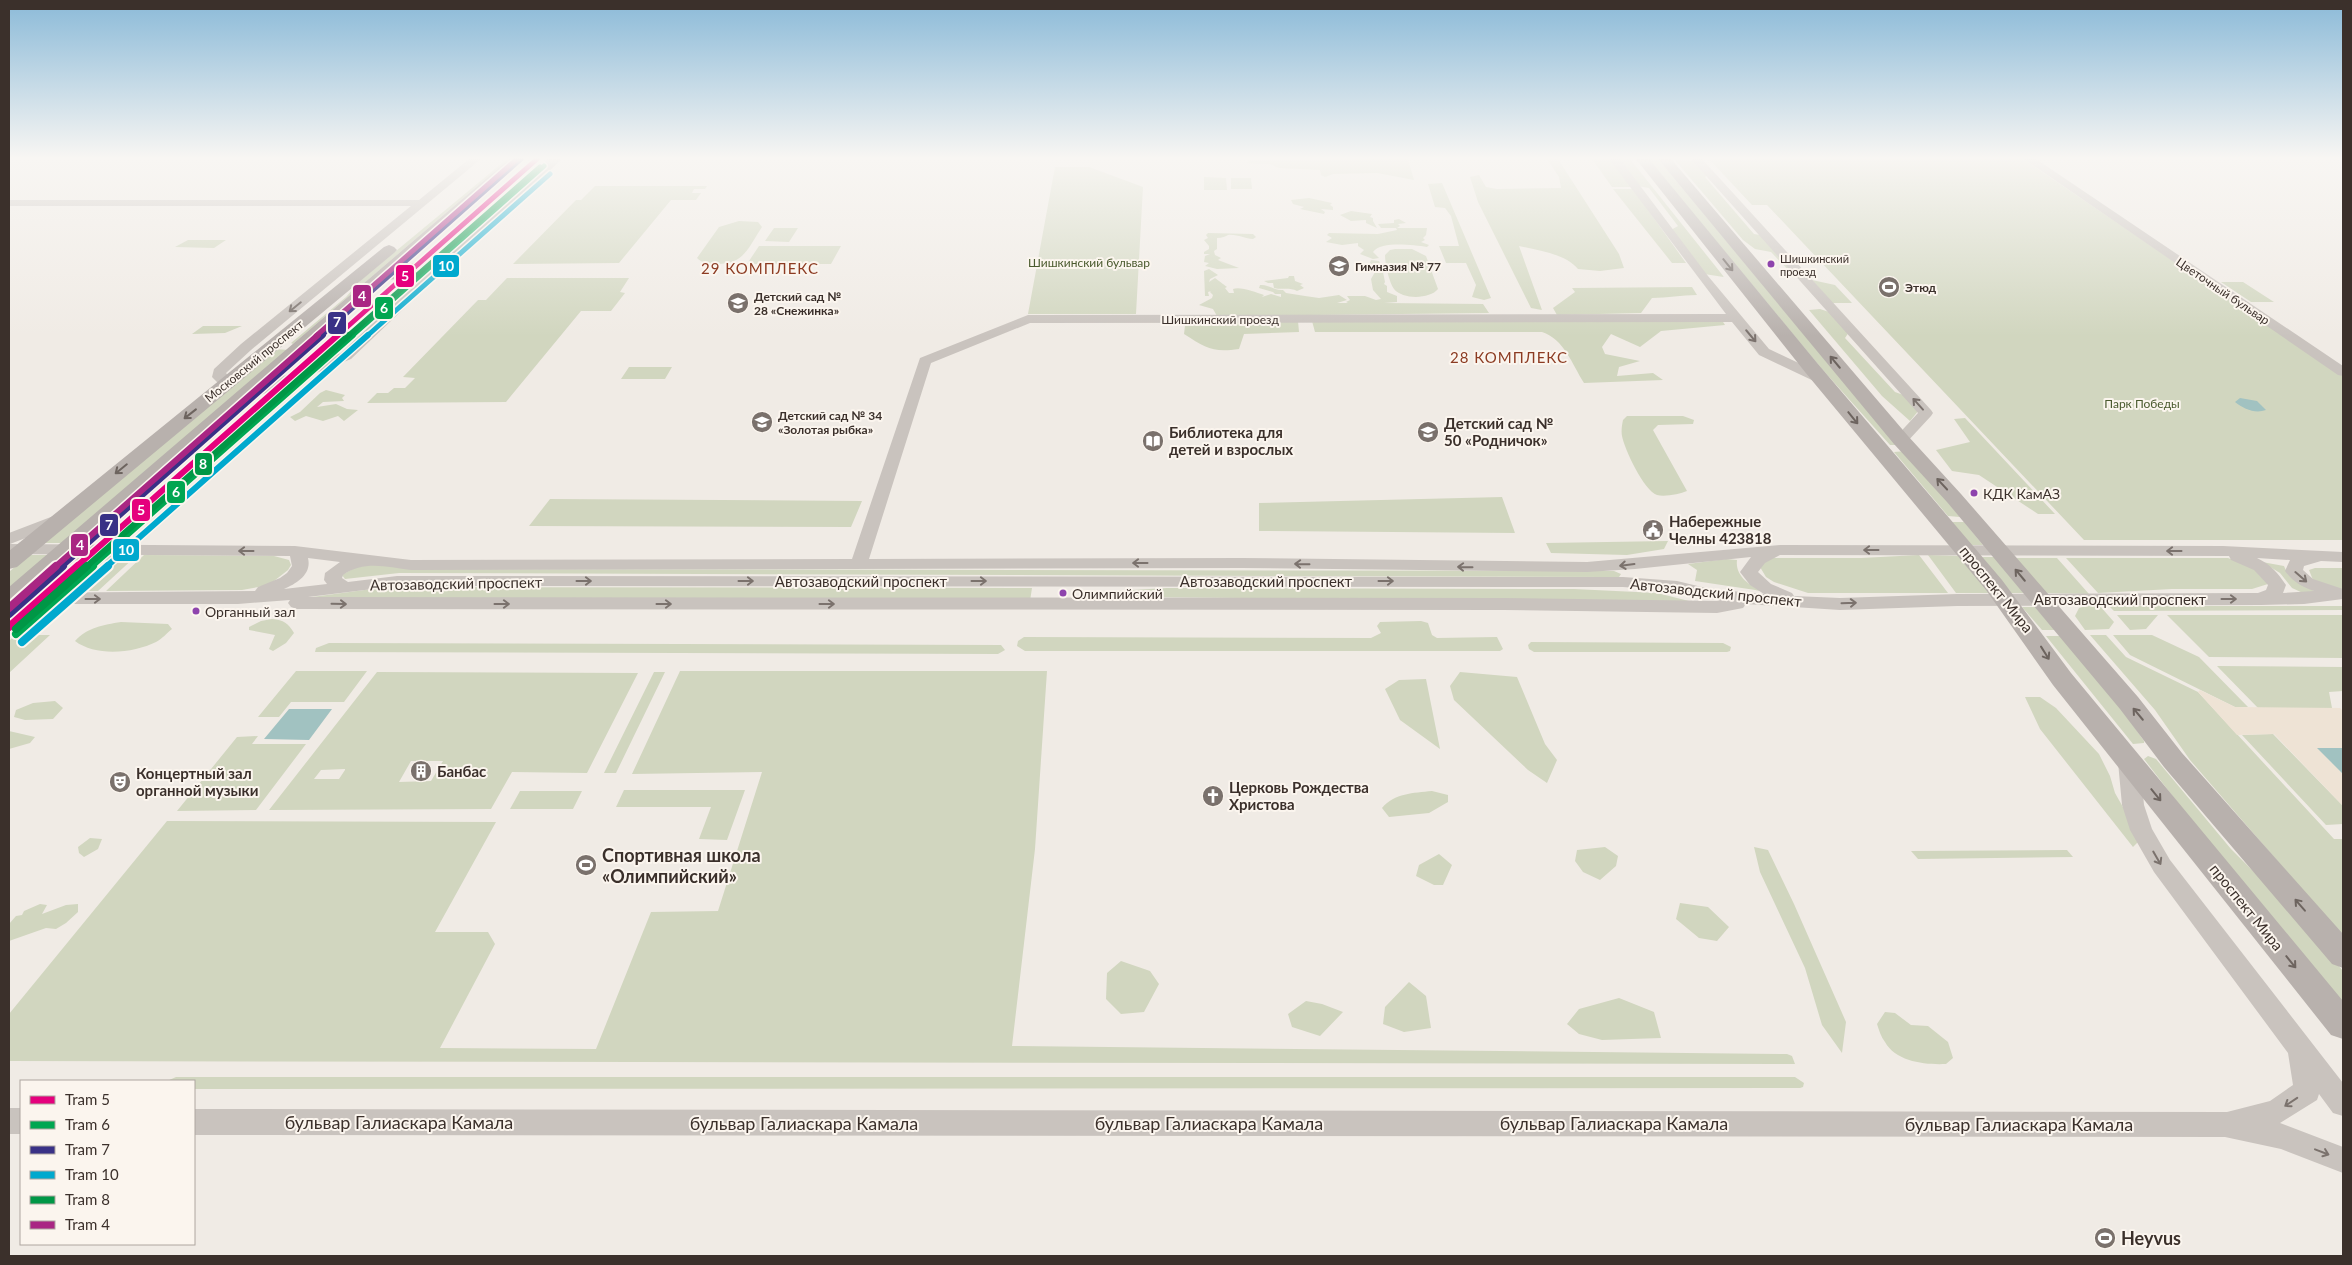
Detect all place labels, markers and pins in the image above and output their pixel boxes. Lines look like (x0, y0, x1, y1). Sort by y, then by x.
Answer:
place label: Шишкинский проезд (1780, 252, 1849, 278)
school or university icon: Гимназия № 77 (1327, 254, 1351, 278)
place label: Гимназия № 77 (1355, 259, 1441, 274)
marker: Шишкинский проезд (1766, 259, 1776, 269)
sports icon: Этюд (1877, 275, 1901, 299)
place label: Этюд (1905, 280, 1937, 295)
place label: Детский сад № 28 «Снежинка» (754, 289, 841, 318)
school or university icon: Детский сад № 28 «Снежинка» (726, 291, 750, 315)
place label: Детский сад № 34 «Золотая рыбка» (778, 408, 882, 437)
school or university icon: Детский сад № 34 «Золотая рыбка» (750, 410, 774, 434)
place label: Детский сад № 50 «Родничок» (1444, 414, 1553, 449)
school or university icon: Детский сад № 50 «Родничок» (1416, 420, 1440, 444)
place label: Библиотека для детей и взрослых (1169, 423, 1293, 458)
library icon: Библиотека для детей и взрослых (1141, 429, 1165, 453)
place label: КДК КамАЗ (1983, 485, 2060, 502)
marker: КДК КамАЗ (1969, 488, 1979, 498)
place label: Набережные Челны 423818 (1669, 512, 1772, 547)
public building icon: Набережные Челны 423818 (1641, 518, 1665, 542)
place label: Олимпийский (1072, 585, 1163, 602)
marker: Олимпийский (1058, 588, 1068, 598)
place label: Органный зал (205, 603, 296, 620)
marker: Органный зал (191, 606, 201, 616)
building icon: Банбас (409, 759, 433, 783)
place label: Банбас (437, 762, 486, 780)
place label: Концертный зал органной музыки (136, 764, 258, 799)
theatre icon: Концертный зал органной музыки (108, 770, 132, 794)
place label: Церковь Рождества Христова (1229, 778, 1369, 813)
church icon: Церковь Рождества Христова (1201, 784, 1225, 808)
place label: Спортивная школа «Олимпийский» (602, 844, 761, 887)
sports icon: Спортивная школа «Олимпийский» (574, 853, 598, 877)
sports icon: Heyvus (2093, 1226, 2117, 1250)
place label: Heyvus (2121, 1227, 2181, 1249)

